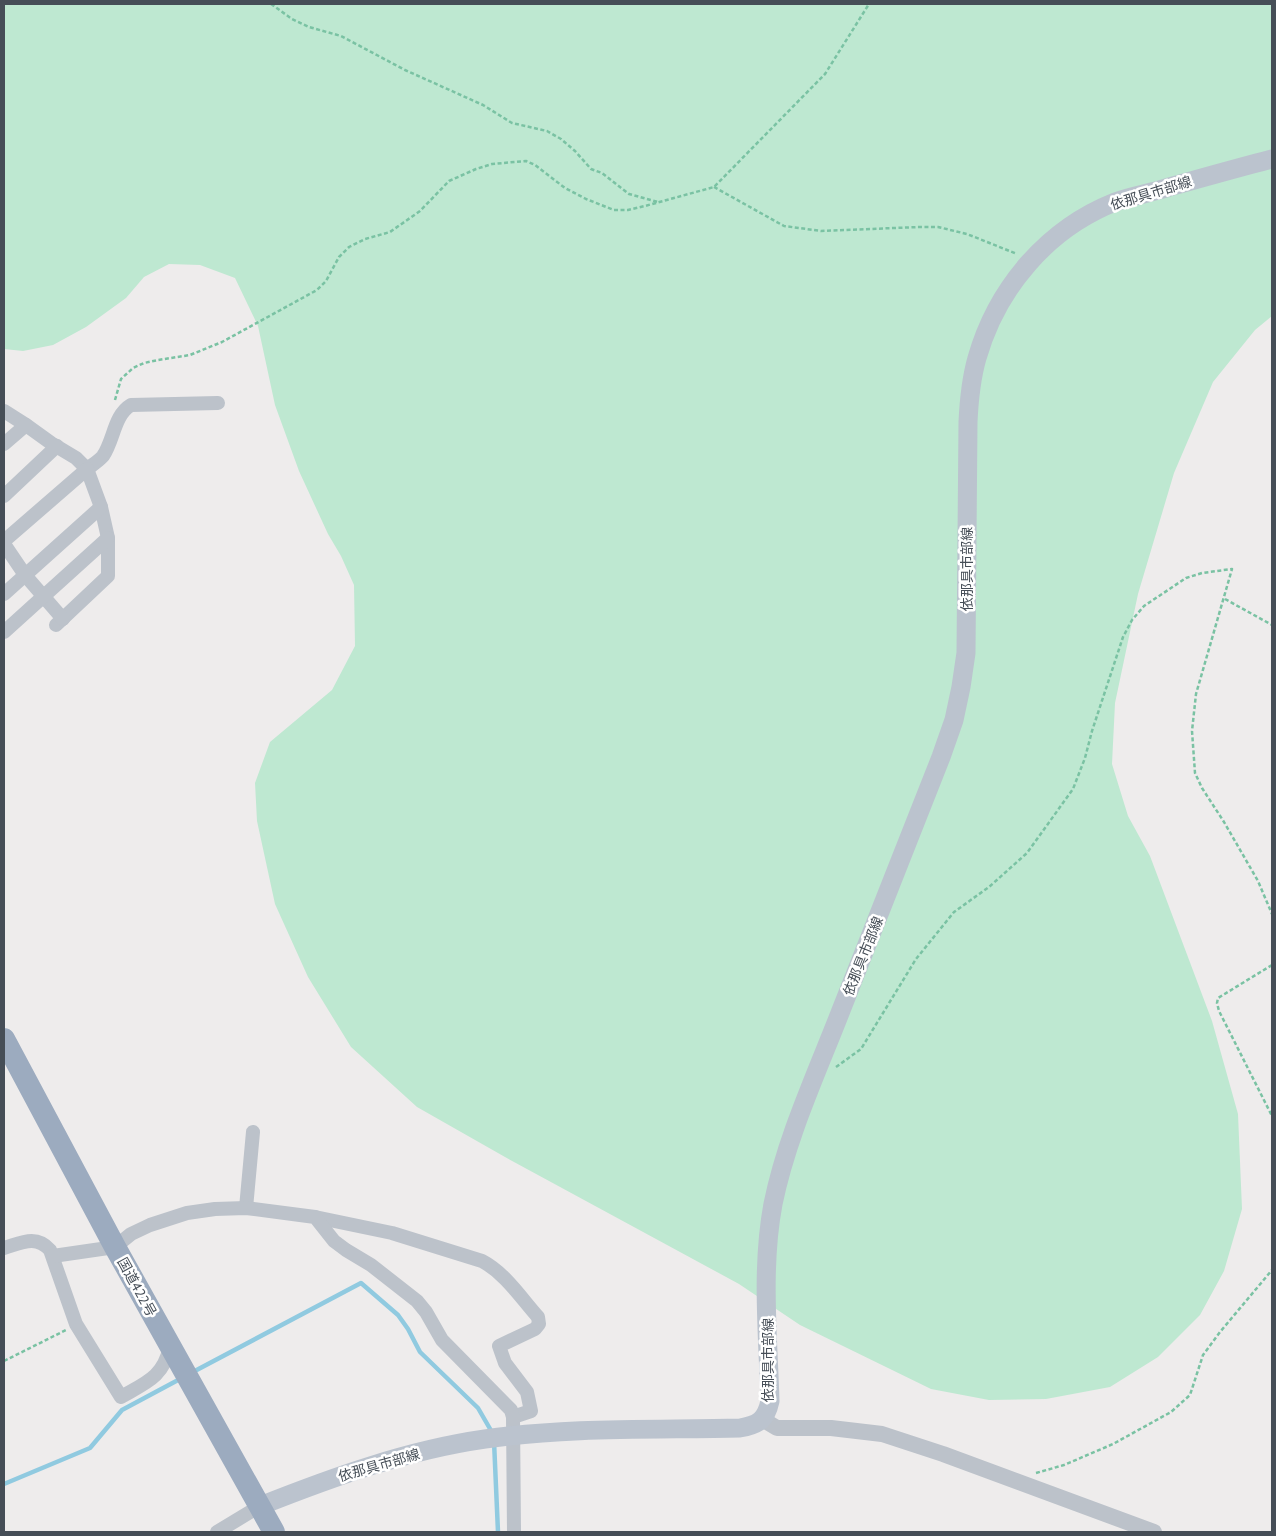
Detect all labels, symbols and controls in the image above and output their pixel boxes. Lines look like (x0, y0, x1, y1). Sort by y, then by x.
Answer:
street label: 依那具市部線 (1107, 172, 1194, 214)
street label: 依那具市部線 (958, 527, 976, 612)
street label: 依那具市部線 (839, 914, 887, 999)
street label: 国道422号 (113, 1254, 161, 1320)
street label: 依那具市部線 (759, 1318, 777, 1403)
street label: 依那具市部線 (335, 1445, 422, 1486)

